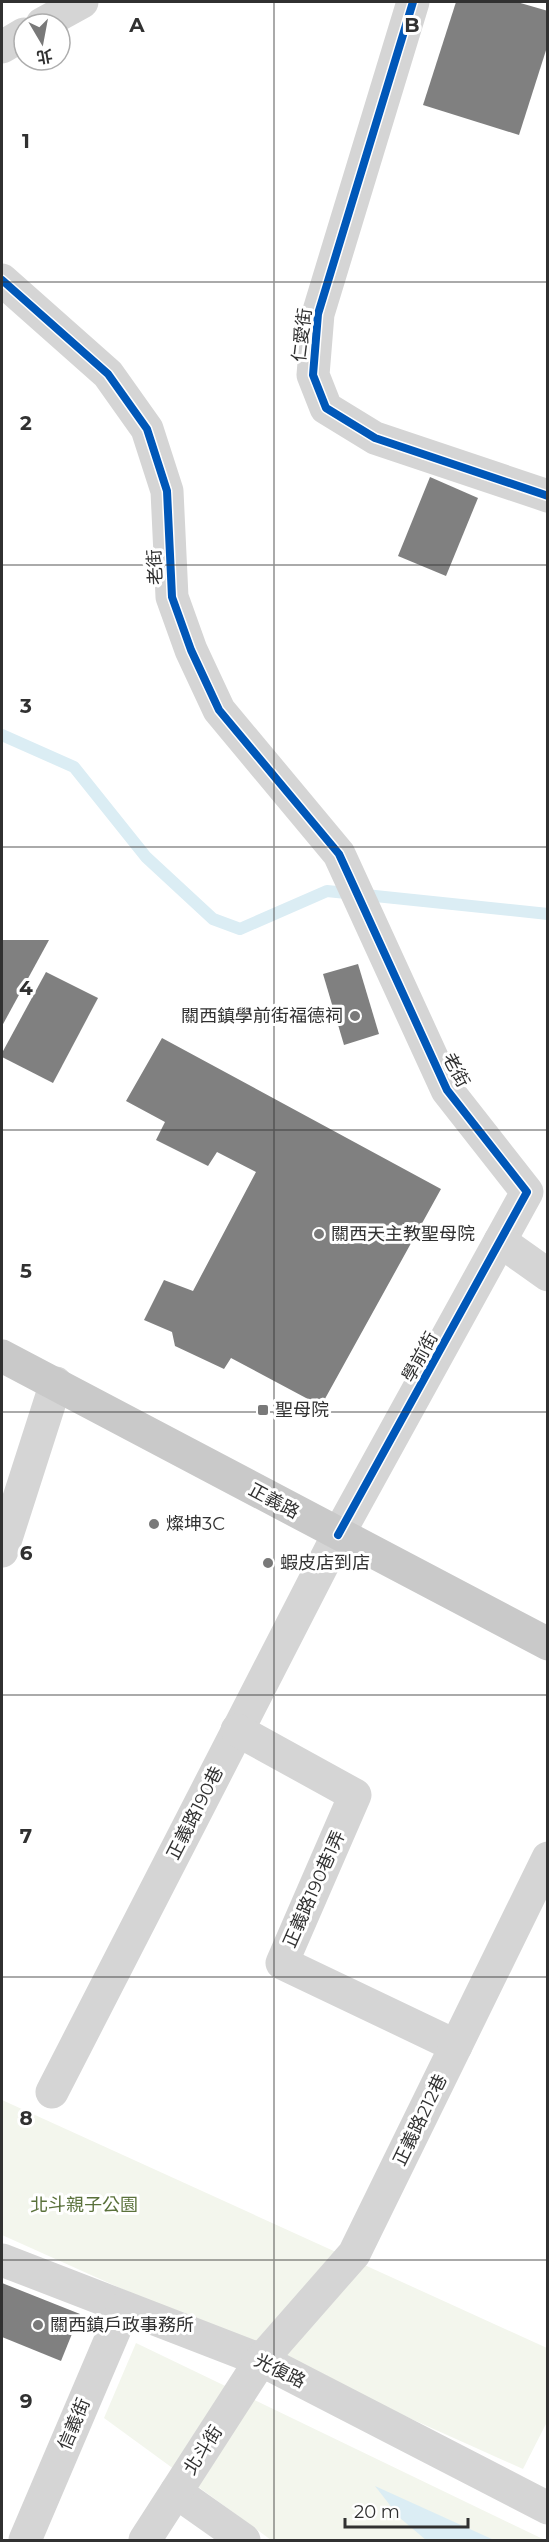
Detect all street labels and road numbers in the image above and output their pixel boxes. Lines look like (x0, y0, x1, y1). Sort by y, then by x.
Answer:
street label: 仁愛街 (288, 307, 316, 363)
street label: 老街 (143, 548, 167, 586)
street label: 老街 (438, 1049, 474, 1091)
street label: 學前街 (397, 1328, 443, 1386)
street label: 正義路 (245, 1479, 303, 1523)
street label: 正義路190巷 (162, 1763, 228, 1863)
street label: 正義路190巷1弄 (278, 1827, 350, 1951)
street label: 正義路212巷 (388, 2071, 452, 2169)
street label: 光復路 (251, 2349, 309, 2393)
street label: 信義街 (53, 2395, 95, 2453)
street label: 北斗街 (179, 2421, 227, 2479)

